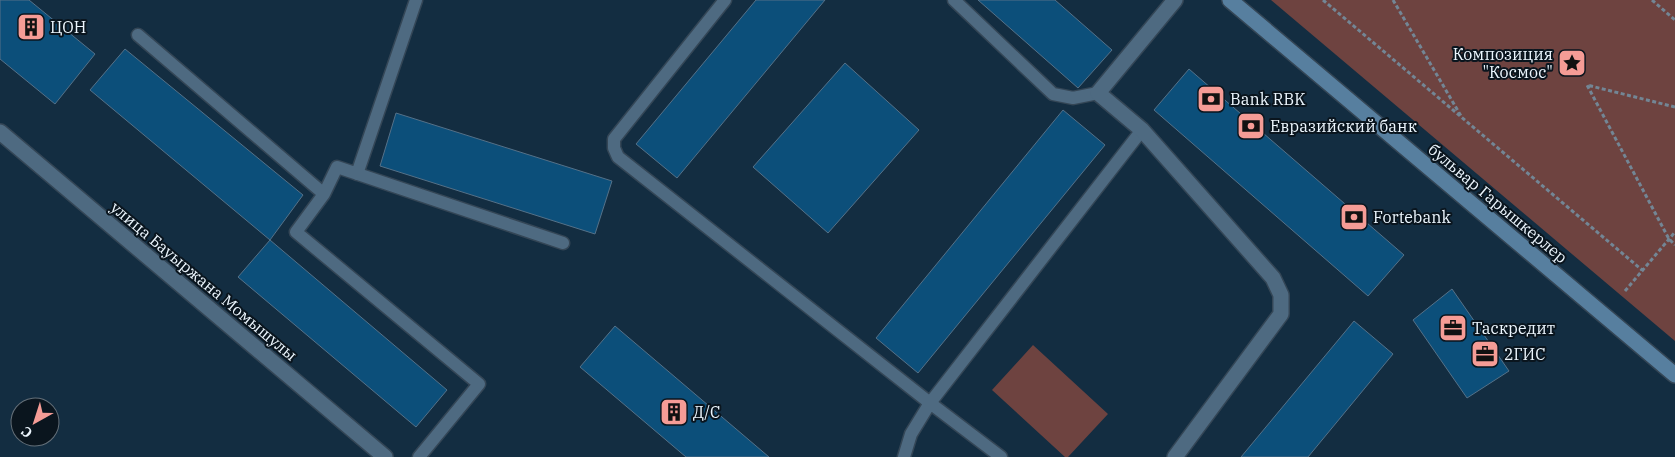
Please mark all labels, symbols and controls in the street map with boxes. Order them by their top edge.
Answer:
building icon: ЦОН [16,12,46,42]
place label: ЦОН [50,17,86,37]
place label: Композиция "Космос" [1453,44,1553,82]
place icon: Композиция "Космос" [1557,48,1587,78]
bank icon: Bank RBK [1196,84,1226,114]
place label: Bank RBK [1230,89,1306,109]
bank icon: Евразийский банк [1236,111,1266,141]
place label: Евразийский банк [1270,116,1418,136]
street label: бульвар Гарышкерлер [1424,139,1572,267]
street label: улица Бауыржана Момышулы [107,197,301,365]
bank icon: Fortebank [1339,202,1369,232]
place label: Fortebank [1373,207,1452,227]
office icon: Таскредит [1438,313,1468,343]
place label: Таскредит [1472,318,1555,338]
office icon: 2ГИС [1470,339,1500,369]
place label: 2ГИС [1504,344,1546,364]
north arrow [10,397,60,447]
building icon: Д/С [659,397,689,427]
place label: Д/С [693,402,720,422]
text: С [18,422,36,442]

